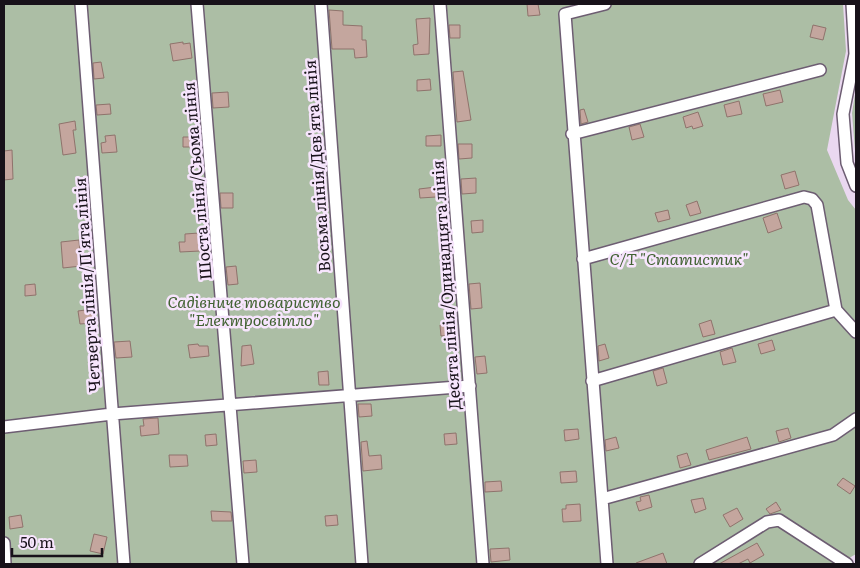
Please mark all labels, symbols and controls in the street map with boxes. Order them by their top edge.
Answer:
street label: Восьма лінія/Дев'ята лінія [297,59,335,273]
street label: Шоста лінія/Сьома лінія [175,81,217,281]
street label: Десята лінія/Одинадцята лінія [424,159,466,411]
street label: Четверта лінія/П'ята лінія [67,177,105,393]
park label: С/Т "Статистик" [609,246,749,270]
park label: Садівниче товариство "Електросвітло" [167,289,341,331]
scale bar [12,526,102,558]
text: 50 m [20,530,54,553]

